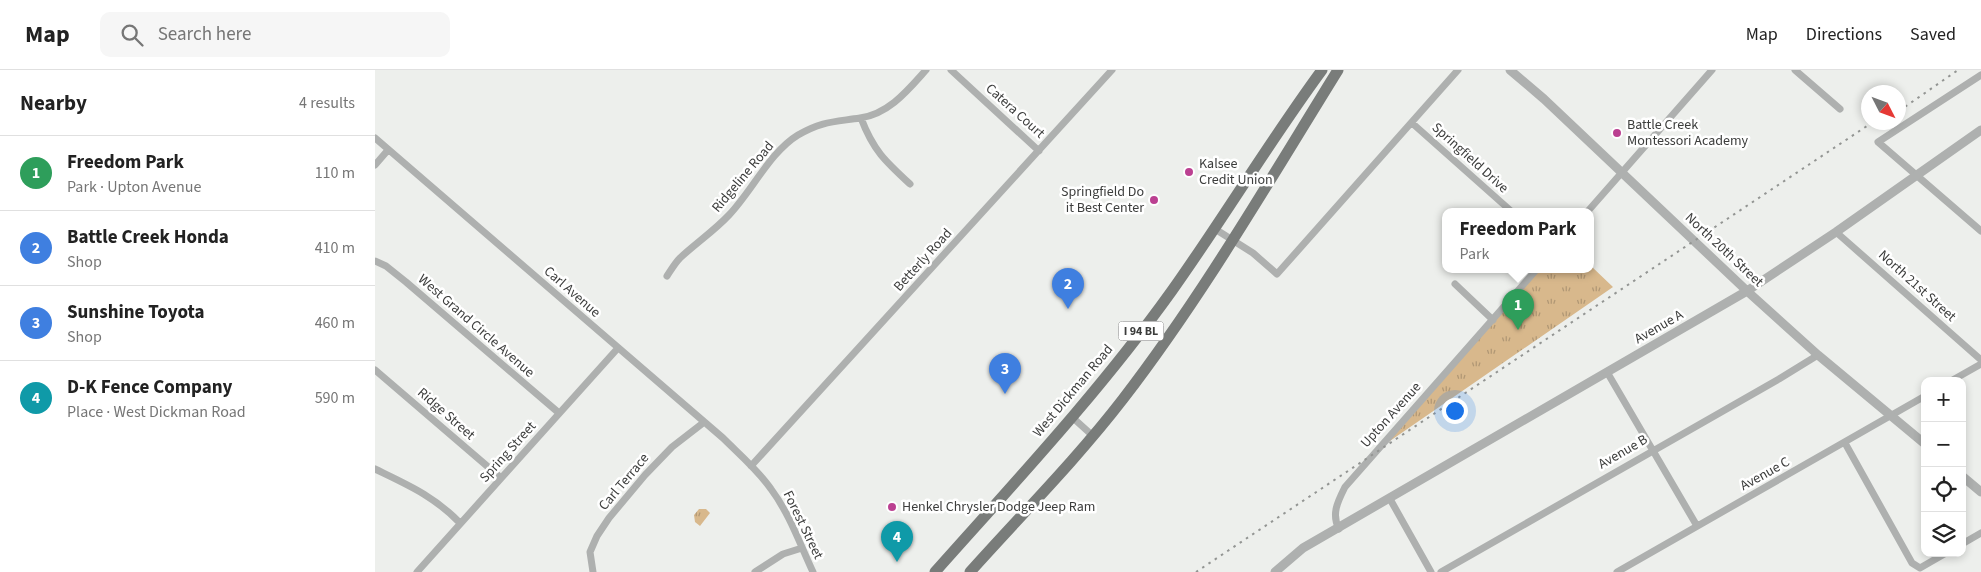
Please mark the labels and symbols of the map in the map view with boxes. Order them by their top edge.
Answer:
street label: Catera Court [981,79,1049,143]
north arrow [1861,85,1906,130]
place label: Battle Creek Montessori Academy [1627,115,1749,151]
street label: Springfield Drive [1427,118,1513,198]
marker: Battle Creek Montessori Academy [1611,127,1623,139]
street label: Ridgeline Road [707,137,779,217]
place label: Kalsee Credit Union [1199,154,1273,190]
marker: Kalsee Credit Union [1183,166,1195,178]
place label: Springfield Do it Best Center [1061,182,1144,218]
marker: Springfield Do it Best Center [1148,194,1160,206]
street label: North 20th Street [1680,208,1768,292]
street label: Betterly Road [889,224,957,296]
street label: North 21st Street [1874,246,1961,327]
street label: Carl Avenue [539,262,605,322]
pin: 2 [1052,268,1084,309]
street label: West Grand Circle Avenue [413,270,539,382]
pin: 1 [1502,289,1534,330]
street label: Avenue A [1631,305,1688,349]
road number: I 94 BL [1119,322,1163,340]
street label: West Dickman Road [1028,340,1118,442]
pin: 3 [989,353,1021,394]
street label: Upton Avenue [1356,378,1426,452]
street label: Ridge Street [413,383,479,445]
your location [1442,398,1468,424]
street label: Spring Street [475,417,541,487]
street label: Avenue B [1595,430,1651,474]
street label: Carl Terrace [594,449,654,515]
street label: Avenue C [1737,452,1793,496]
street label: Forest Street [778,487,828,563]
place label: Henkel Chrysler Dodge Jeep Ram [902,497,1095,517]
marker: Henkel Chrysler Dodge Jeep Ram [886,501,898,513]
pin: 4 [881,521,913,562]

